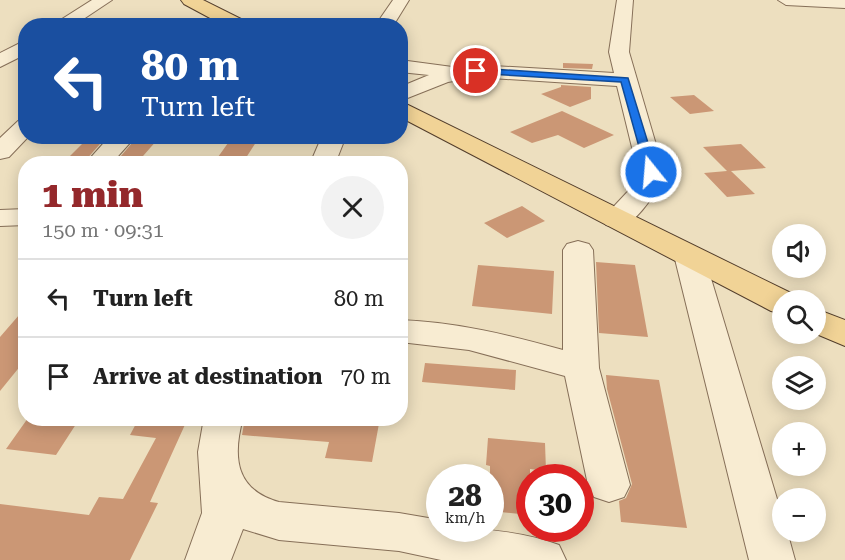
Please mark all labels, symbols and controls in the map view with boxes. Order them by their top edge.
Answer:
text: 80 m [141,41,239,90]
icon: left [42,42,120,120]
pin [450,45,501,96]
icon: arrive [459,54,492,87]
text: Turn left [141,91,255,123]
position arrow [619,140,683,204]
text: 1 min [42,174,143,216]
button: close [321,176,384,239]
text: 150 m · 09:31 [42,218,164,242]
map controls [772,224,826,542]
button: sound [772,224,826,278]
icon: left [42,282,75,315]
text: Turn left [93,286,193,311]
text: 80 m [334,286,384,311]
button: search [772,290,826,344]
button: layers [772,356,826,410]
icon: arrive [42,360,75,393]
text: Arrive at destination [93,364,322,389]
text: 70 m [340,364,391,389]
button: + [772,422,826,476]
speed limit sign: 30 [516,464,594,542]
text: 28 [448,478,482,513]
button: − [772,488,826,542]
text: km/h [445,509,485,527]

